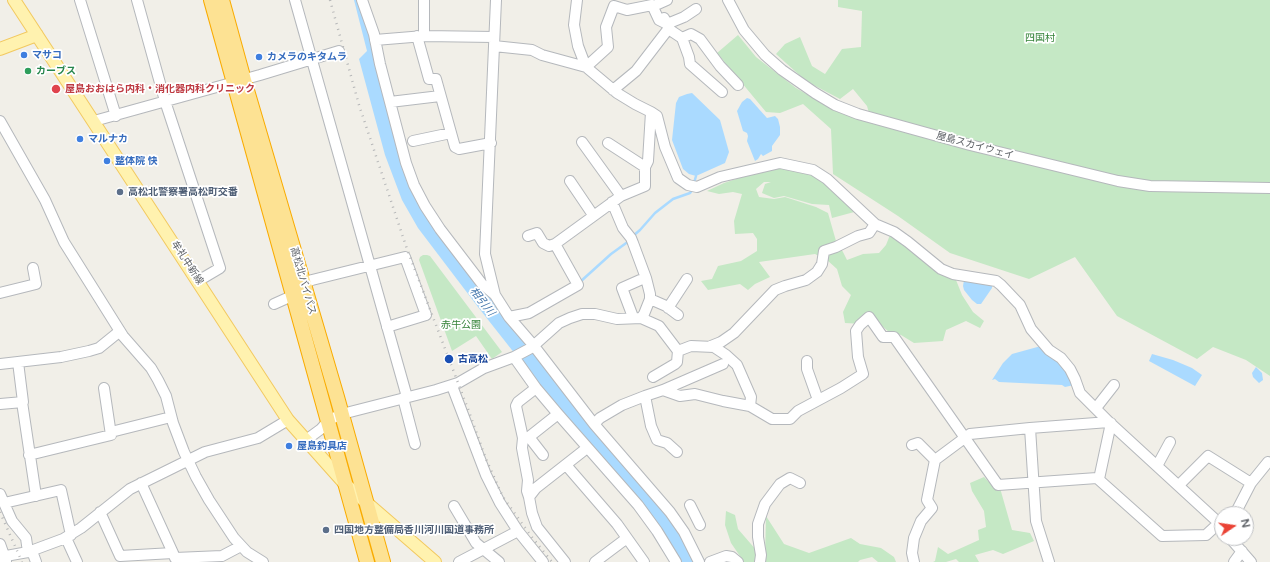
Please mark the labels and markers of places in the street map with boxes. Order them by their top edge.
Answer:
place label: マサコ [32,49,62,61]
marker: マサコ [19,50,29,60]
place label: カメラのキタムラ [267,51,347,63]
marker: カメラのキタムラ [254,52,264,62]
place label: カーブス [36,65,76,77]
marker: カーブス [23,66,33,76]
marker: 屋島おおはら内科・消化器内科クリニック [50,83,62,95]
place label: 屋島おおはら内科・消化器内科クリニック [65,83,255,95]
place label: マルナカ [88,133,128,145]
marker: マルナカ [75,134,85,144]
place label: 整体院 快 [115,155,158,167]
marker: 整体院 快 [102,156,112,166]
place label: 高松北警察署高松町交番 [128,186,238,198]
marker: 高松北警察署高松町交番 [115,187,125,197]
marker: 古高松 [443,353,455,365]
place label: 古高松 [458,353,488,365]
place label: 屋島釣具店 [297,440,347,452]
marker: 屋島釣具店 [284,441,294,451]
place label: 四国地方整備局香川河川国道事務所 [334,524,494,536]
marker: 四国地方整備局香川河川国道事務所 [321,525,331,535]

